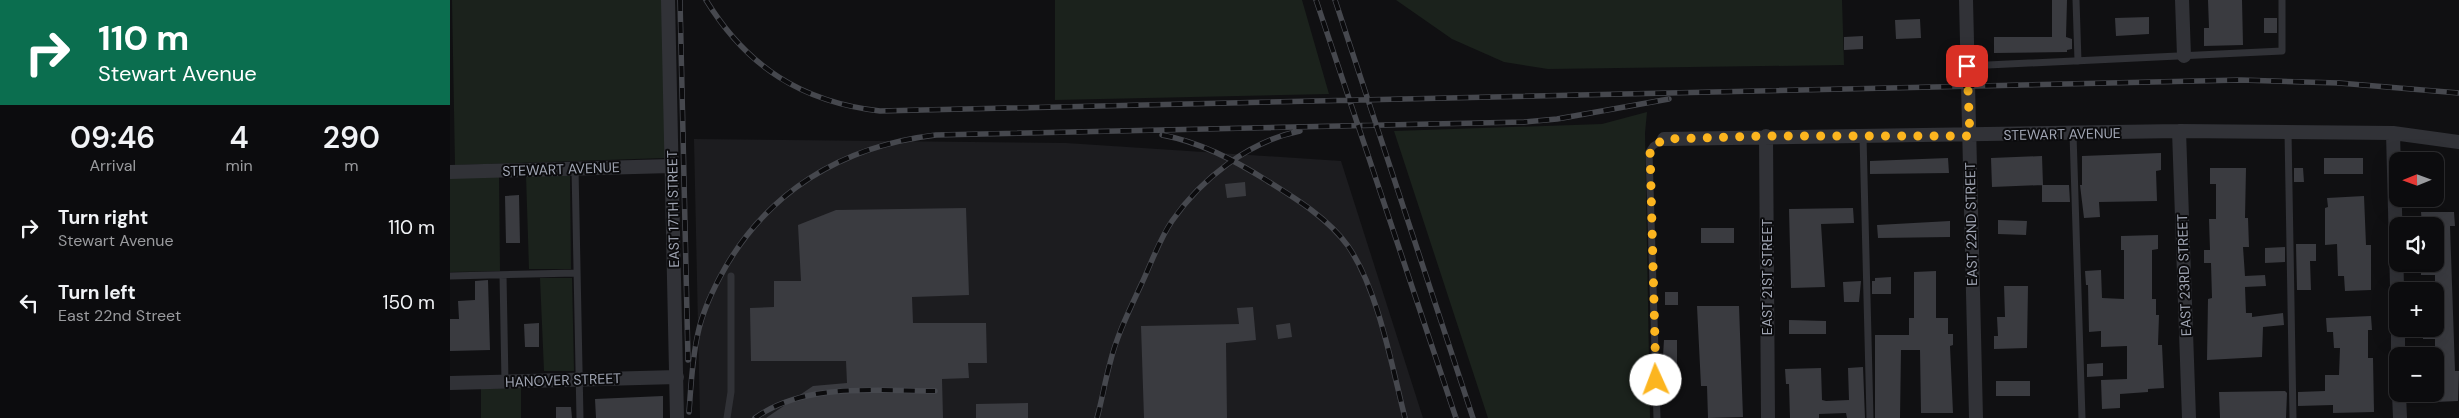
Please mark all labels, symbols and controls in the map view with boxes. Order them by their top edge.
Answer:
text: 110 m [98,15,189,61]
icon: right [15,20,80,85]
pin [1946,45,1988,87]
icon: arrive [1953,52,1981,80]
text: Stewart Avenue [98,59,257,88]
text: 09:46 [70,118,155,157]
text: 4 [229,118,249,157]
text: 290 [323,118,380,157]
street label: STEWART AVENUE [2003,124,2121,144]
street label: EAST 17TH STREET [663,150,683,268]
north arrow [2389,152,2444,208]
map controls [2389,152,2444,402]
text: Arrival [89,155,136,176]
text: min [225,155,253,176]
text: m [344,155,358,176]
street label: STEWART AVENUE [502,158,620,180]
street label: EAST 22ND STREET [1961,162,1981,286]
text: Turn right [58,205,148,230]
street label: EAST 23RD STREET [2173,213,2195,336]
icon: right [15,214,43,242]
text: 110 m [388,215,435,240]
button: sound [2389,217,2444,272]
street label: EAST 21ST STREET [1758,219,1776,335]
text: Stewart Avenue [58,230,174,251]
text: Turn left [58,280,136,305]
button: + [2389,282,2444,337]
icon: left [15,289,43,317]
text: 150 m [383,290,435,315]
text: East 22nd Street [58,305,181,326]
button: − [2389,347,2444,402]
position arrow [1629,353,1681,405]
street label: HANOVER STREET [505,369,621,391]

